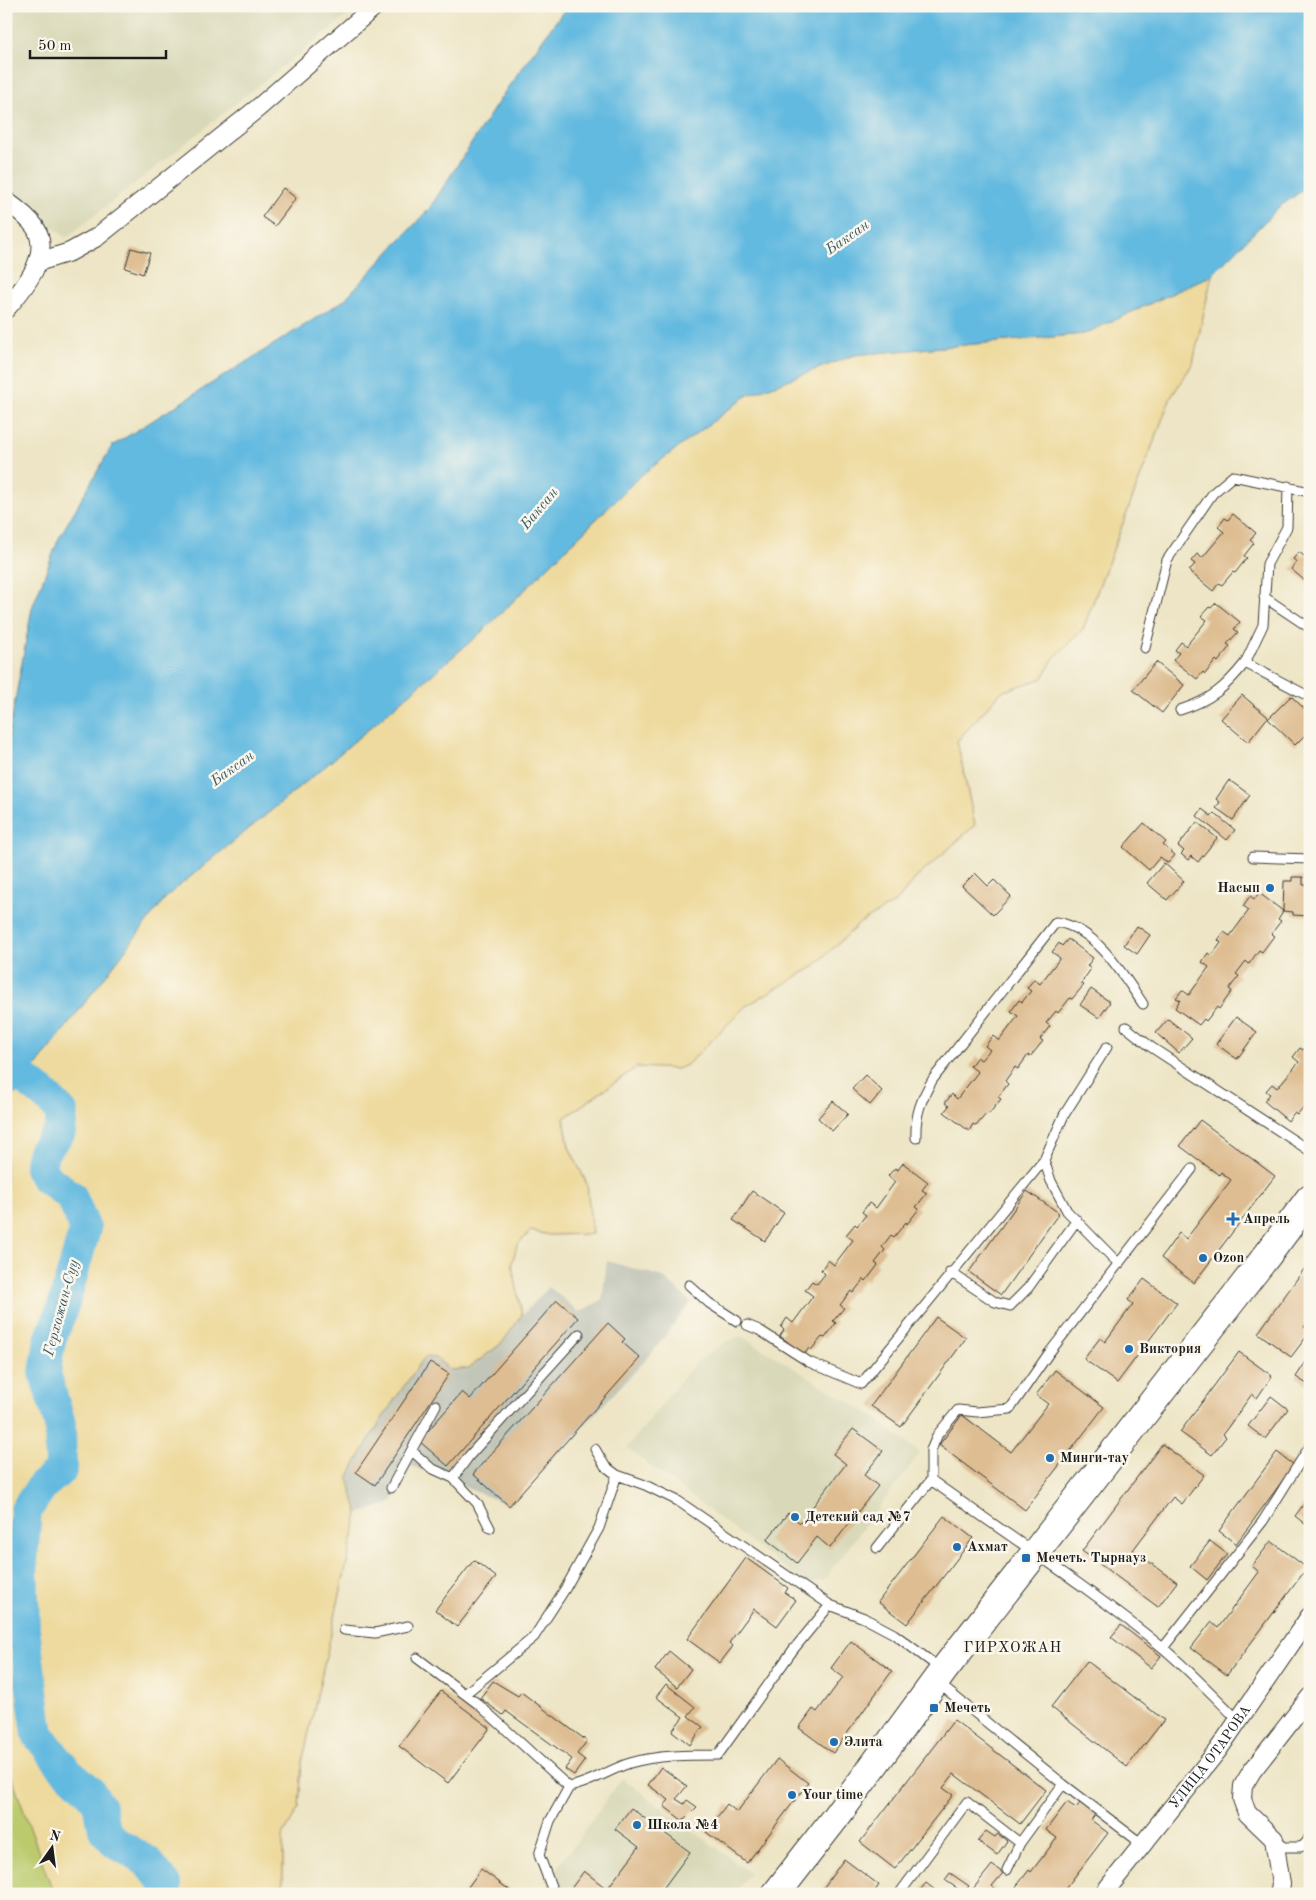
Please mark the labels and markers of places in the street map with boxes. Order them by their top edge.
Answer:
place label: Насып [1217,881,1260,895]
marker: Насып [1264,882,1276,894]
place label: Апрель [1243,1212,1290,1226]
marker: Апрель [1227,1213,1239,1225]
place label: Ozon [1213,1251,1244,1265]
marker: Ozon [1197,1252,1209,1264]
place label: Виктория [1139,1342,1201,1356]
marker: Виктория [1123,1343,1135,1355]
place label: Минги-тау [1060,1451,1129,1465]
marker: Минги-тау [1044,1452,1056,1464]
place label: Детский сад №7 [805,1510,911,1524]
marker: Детский сад №7 [789,1511,801,1523]
place label: Ахмат [967,1540,1008,1554]
marker: Ахмат [951,1541,963,1553]
place label: Мечеть. Тырнауз [1036,1551,1146,1565]
marker: Мечеть. Тырнауз [1020,1552,1032,1564]
place label: Мечеть [944,1701,991,1715]
marker: Мечеть [928,1702,940,1714]
place label: Элита [844,1735,883,1749]
marker: Элита [828,1736,840,1748]
place label: Your time [802,1788,863,1802]
marker: Your time [786,1789,798,1801]
place label: Школа №4 [647,1818,718,1832]
marker: Школа №4 [631,1819,643,1831]

